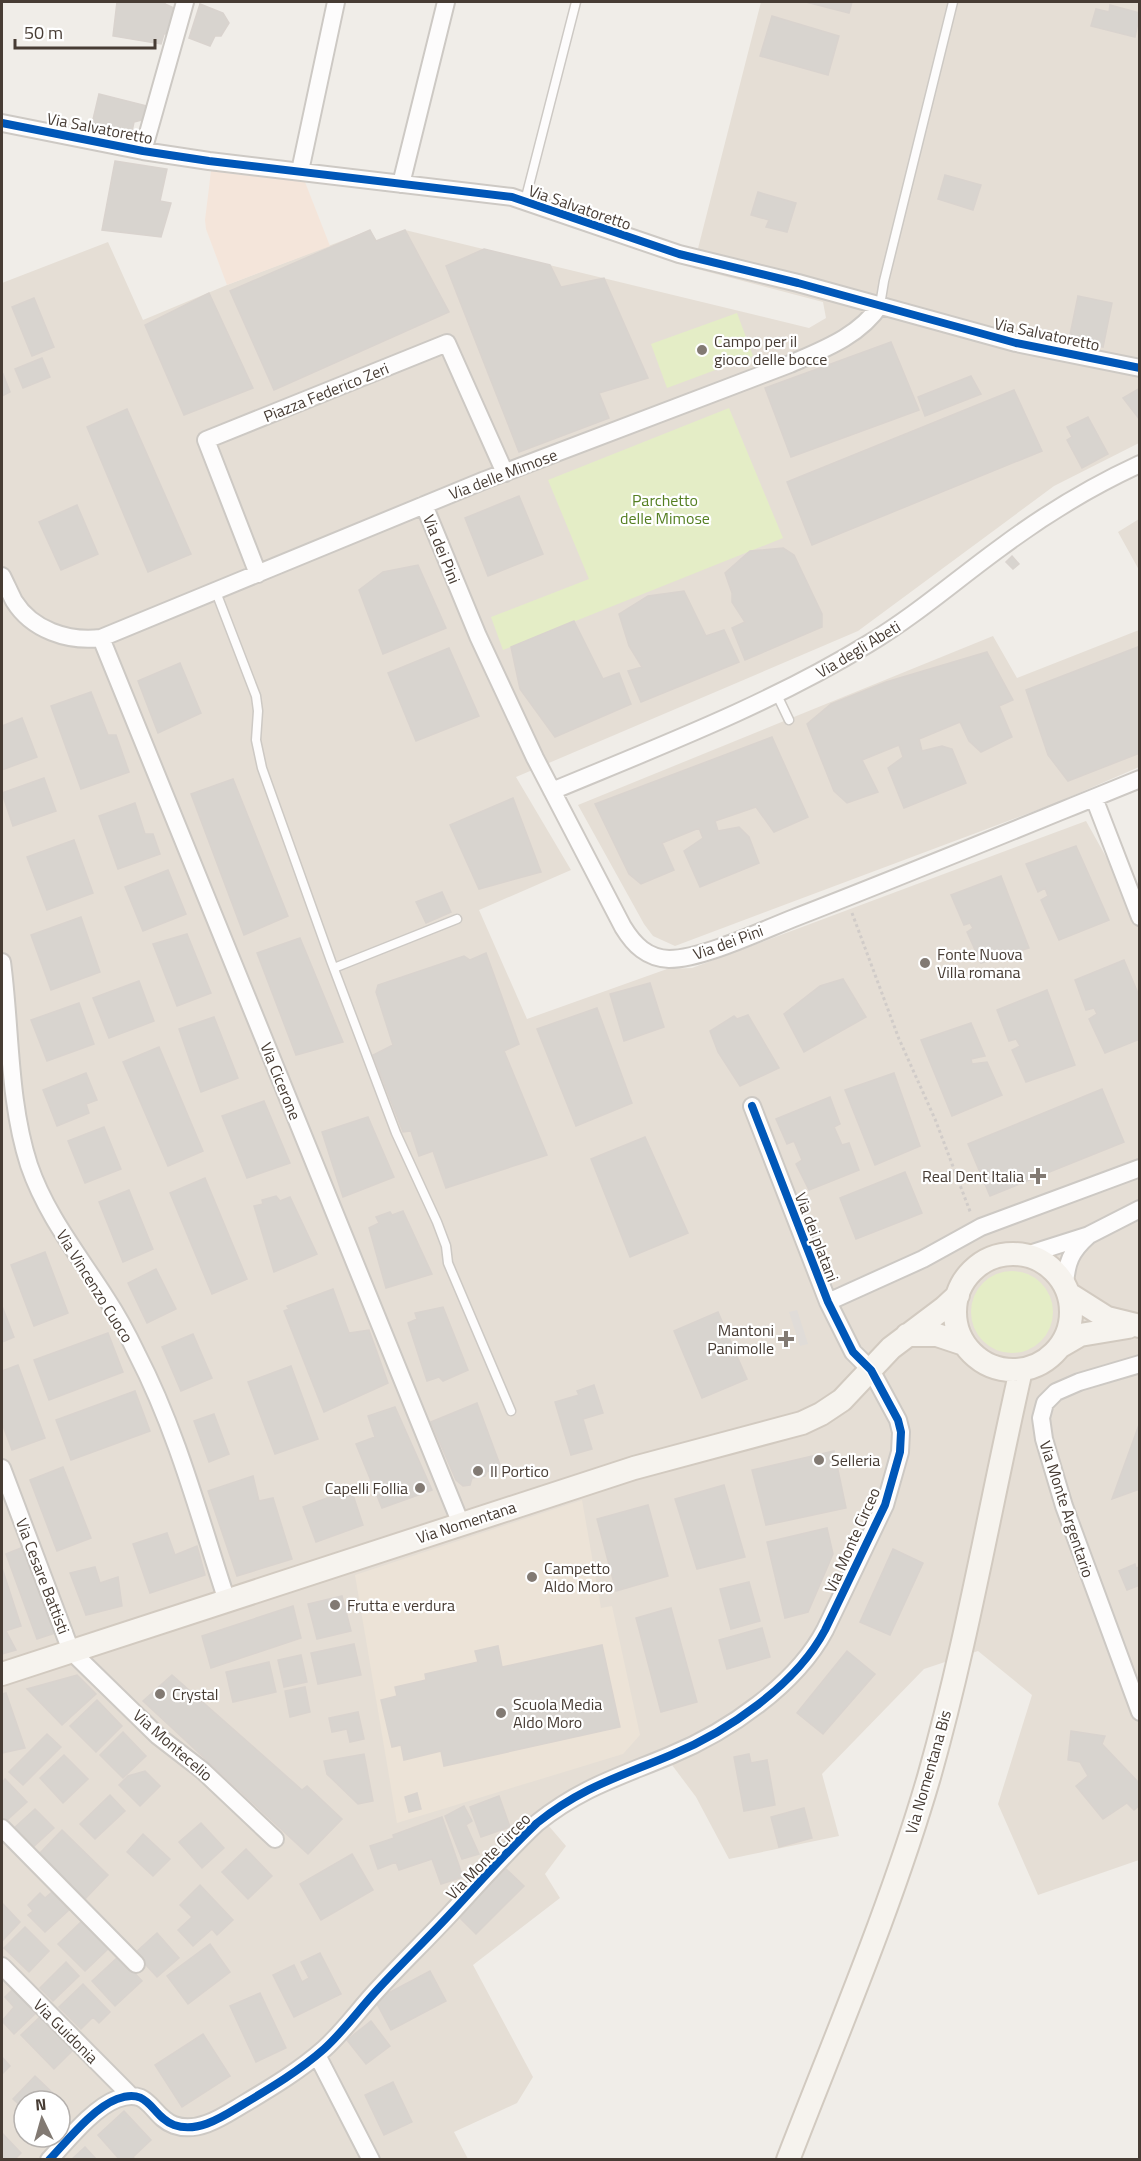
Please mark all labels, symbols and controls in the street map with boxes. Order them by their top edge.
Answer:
scale bar [15,12,154,50]
text: 50 m [24,19,63,46]
street label: Via Salvatoretto [45,106,155,150]
street label: Via Salvatoretto [525,178,635,236]
street label: Via Salvatoretto [992,311,1102,357]
place label: Campo per il gioco delle bocce [714,329,827,371]
marker: Campo per il gioco delle bocce [695,343,709,357]
street label: Piazza Federico Zeri [260,356,392,428]
street label: Via delle Mimose [445,442,561,506]
park label: Parchetto delle Mimose [620,488,710,530]
street label: Via dei Pini [417,511,467,587]
street label: Via degli Abeti [811,614,905,684]
street label: Via dei Pini [690,918,766,966]
place label: Fonte Nuova Villa romana [937,942,1023,984]
marker: Fonte Nuova Villa romana [918,956,932,970]
street label: Via Cicerone [255,1038,307,1124]
place label: Real Dent Italia [922,1164,1024,1188]
marker: Real Dent Italia [1029,1167,1047,1185]
street label: Via dei platani [789,1189,845,1285]
street label: Via Vincenzo Cuoco [51,1225,139,1347]
place label: Mantoni Panimolle [707,1318,774,1360]
marker: Mantoni Panimolle [779,1332,793,1346]
street label: Via Monte Argentario [1034,1437,1100,1581]
place label: Selleria [831,1448,880,1472]
marker: Selleria [812,1453,826,1467]
place label: Il Portico [490,1459,549,1483]
marker: Il Portico [471,1464,485,1478]
place label: Capelli Follia [325,1476,408,1500]
marker: Capelli Follia [413,1481,427,1495]
street label: Via Monte Circeo [818,1484,886,1596]
street label: Via Nomentana [413,1495,519,1549]
street label: Via Cesare Battisti [10,1514,76,1638]
place label: Campetto Aldo Moro [544,1556,613,1598]
marker: Campetto Aldo Moro [525,1570,539,1584]
place label: Frutta e verdura [347,1593,455,1617]
marker: Frutta e verdura [328,1598,342,1612]
place label: Crystal [172,1682,219,1706]
marker: Crystal [153,1687,167,1701]
place label: Scuola Media Aldo Moro [513,1692,602,1734]
street label: Via Montecelio [128,1703,218,1787]
marker: Scuola Media Aldo Moro [494,1706,508,1720]
street label: Via Nomentana Bis [899,1707,957,1837]
street label: Via Monte Circeo [440,1807,536,1905]
street label: Via Guidonia [28,1993,104,2069]
north arrow [12,2089,72,2149]
text: N [34,2092,47,2116]

